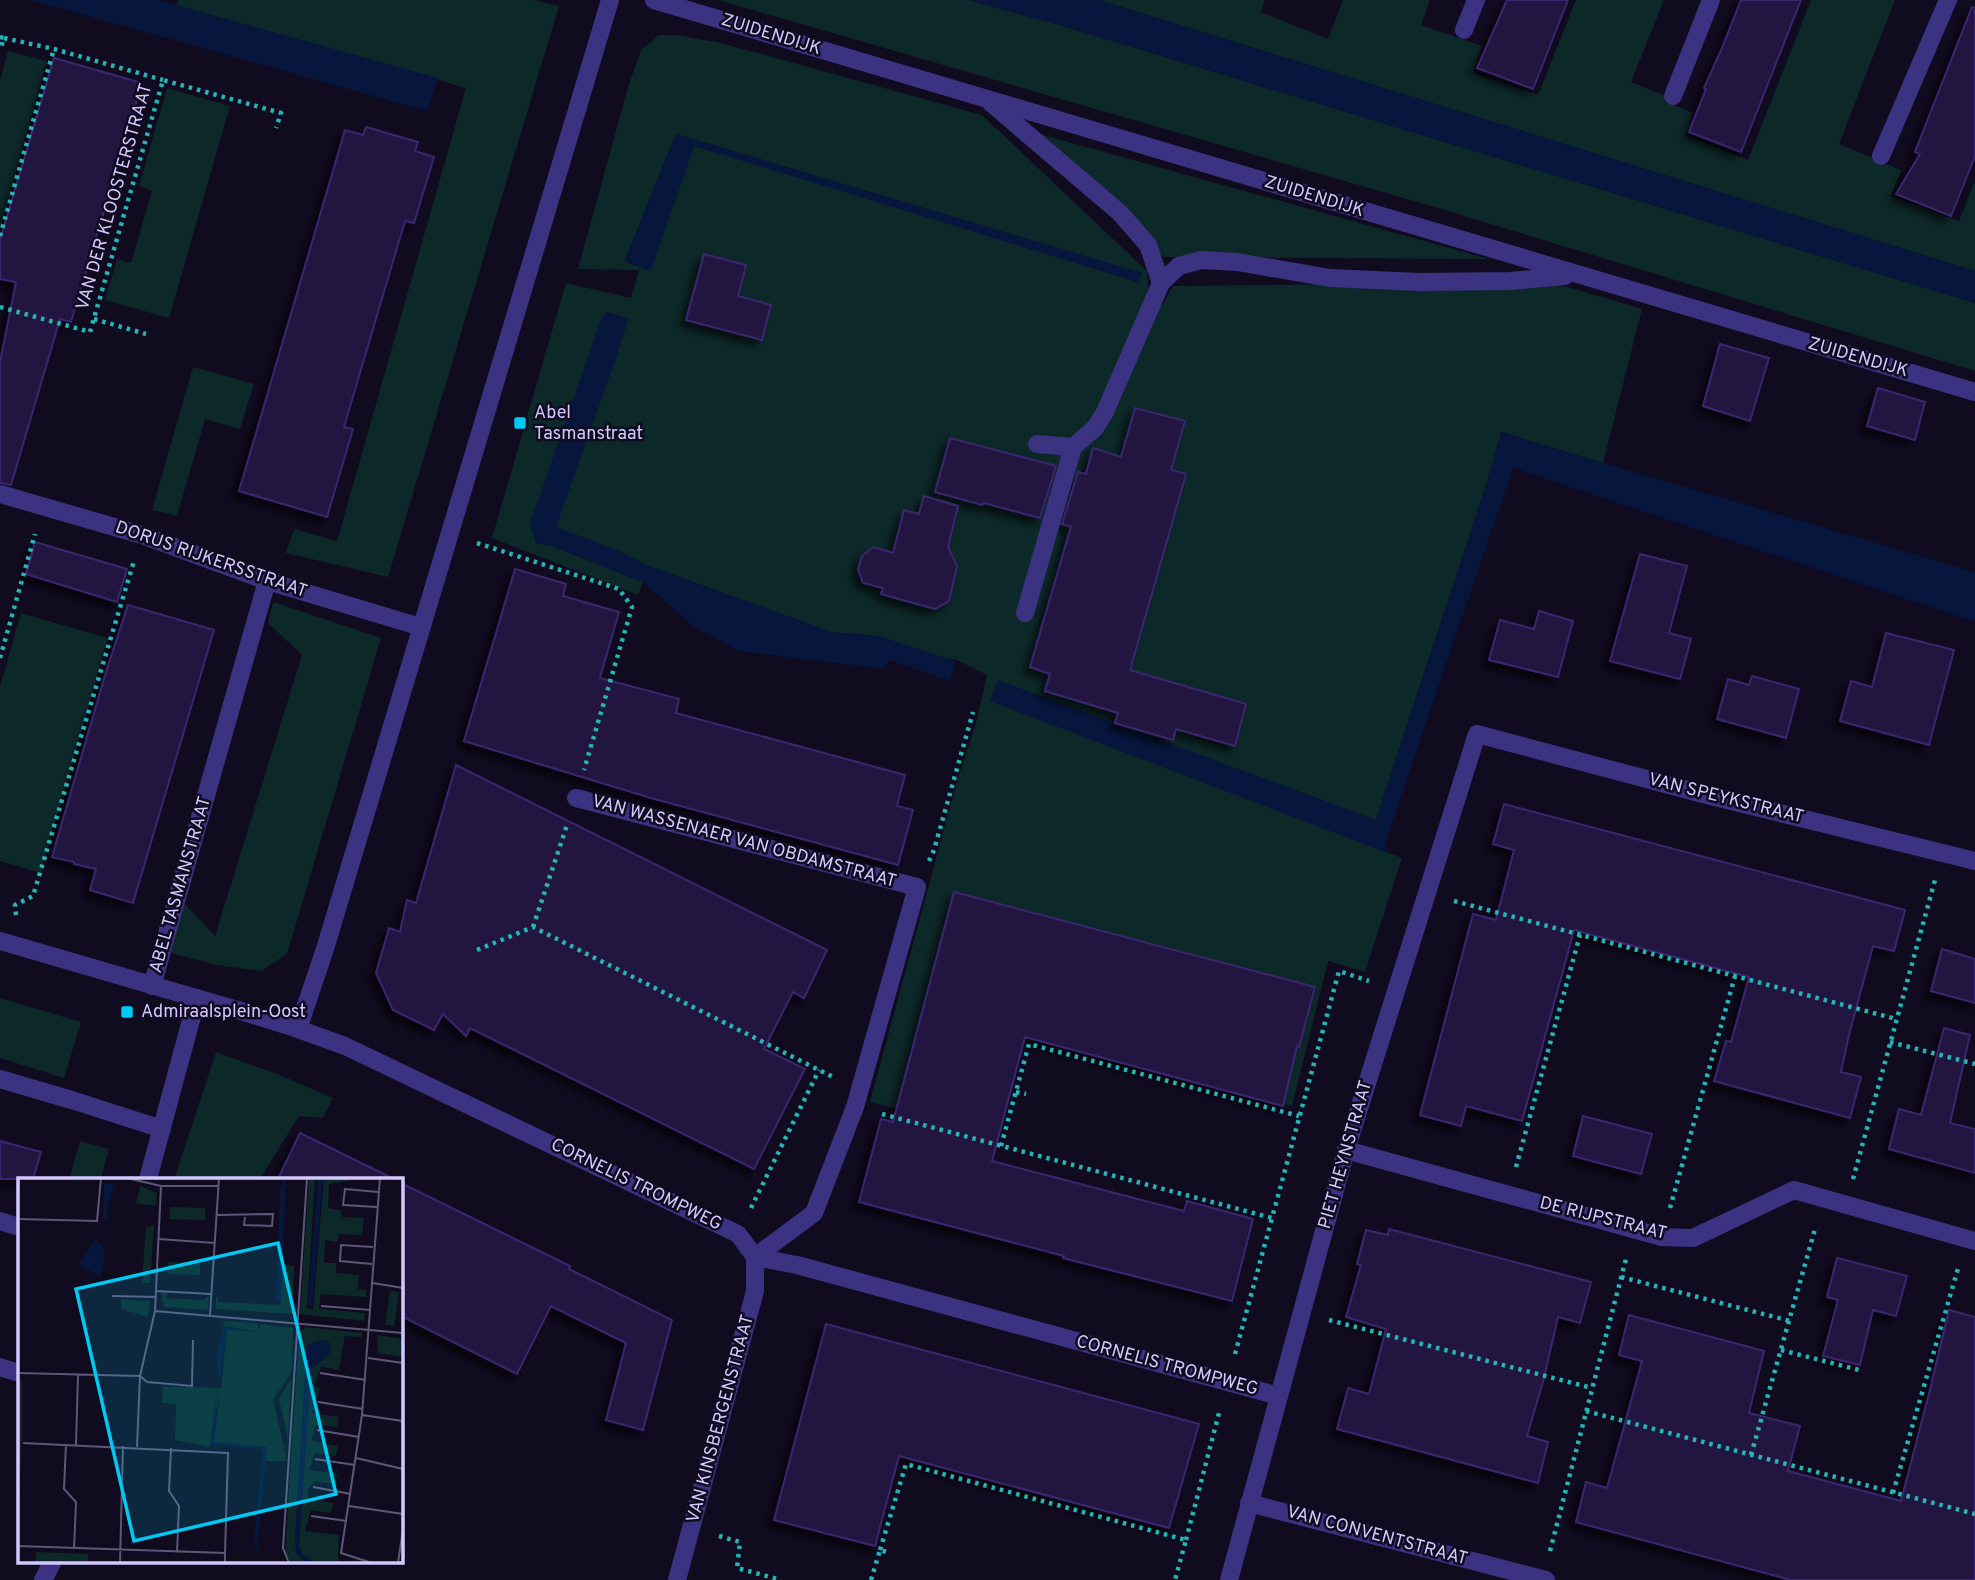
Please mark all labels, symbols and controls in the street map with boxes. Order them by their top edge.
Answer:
street label: ZUIDENDIJK [718,9,824,61]
street label: VAN DER KLOOSTERSTRAAT [72,81,158,313]
street label: ZUIDENDIJK [1261,171,1367,223]
street label: ZUIDENDIJK [1805,333,1911,383]
place label: Abel Tasmanstraat [534,402,643,446]
marker: Abel Tasmanstraat [512,415,528,431]
street label: DORUS RIJKERSSTRAAT [112,516,310,604]
street label: VAN SPEYKSTRAAT [1646,769,1806,829]
street label: VAN WASSENAER VAN OBDAMSTRAAT [589,790,899,894]
street label: ABEL TASMANSTRAAT [145,794,217,976]
place label: Admiraalsplein-Oost [141,1001,306,1024]
marker: Admiraalsplein-Oost [119,1004,135,1020]
street label: PIET HEYNSTRAAT [1314,1078,1378,1232]
street label: CORNELIS TROMPWEG [547,1134,725,1236]
inset map [18,1178,402,1562]
street label: DE RIJPSTRAAT [1537,1192,1669,1246]
street label: VAN KINSBERGENSTRAAT [682,1312,760,1526]
street label: CORNELIS TROMPWEG [1073,1331,1261,1401]
street label: VAN CONVENTSTRAAT [1284,1501,1470,1571]

